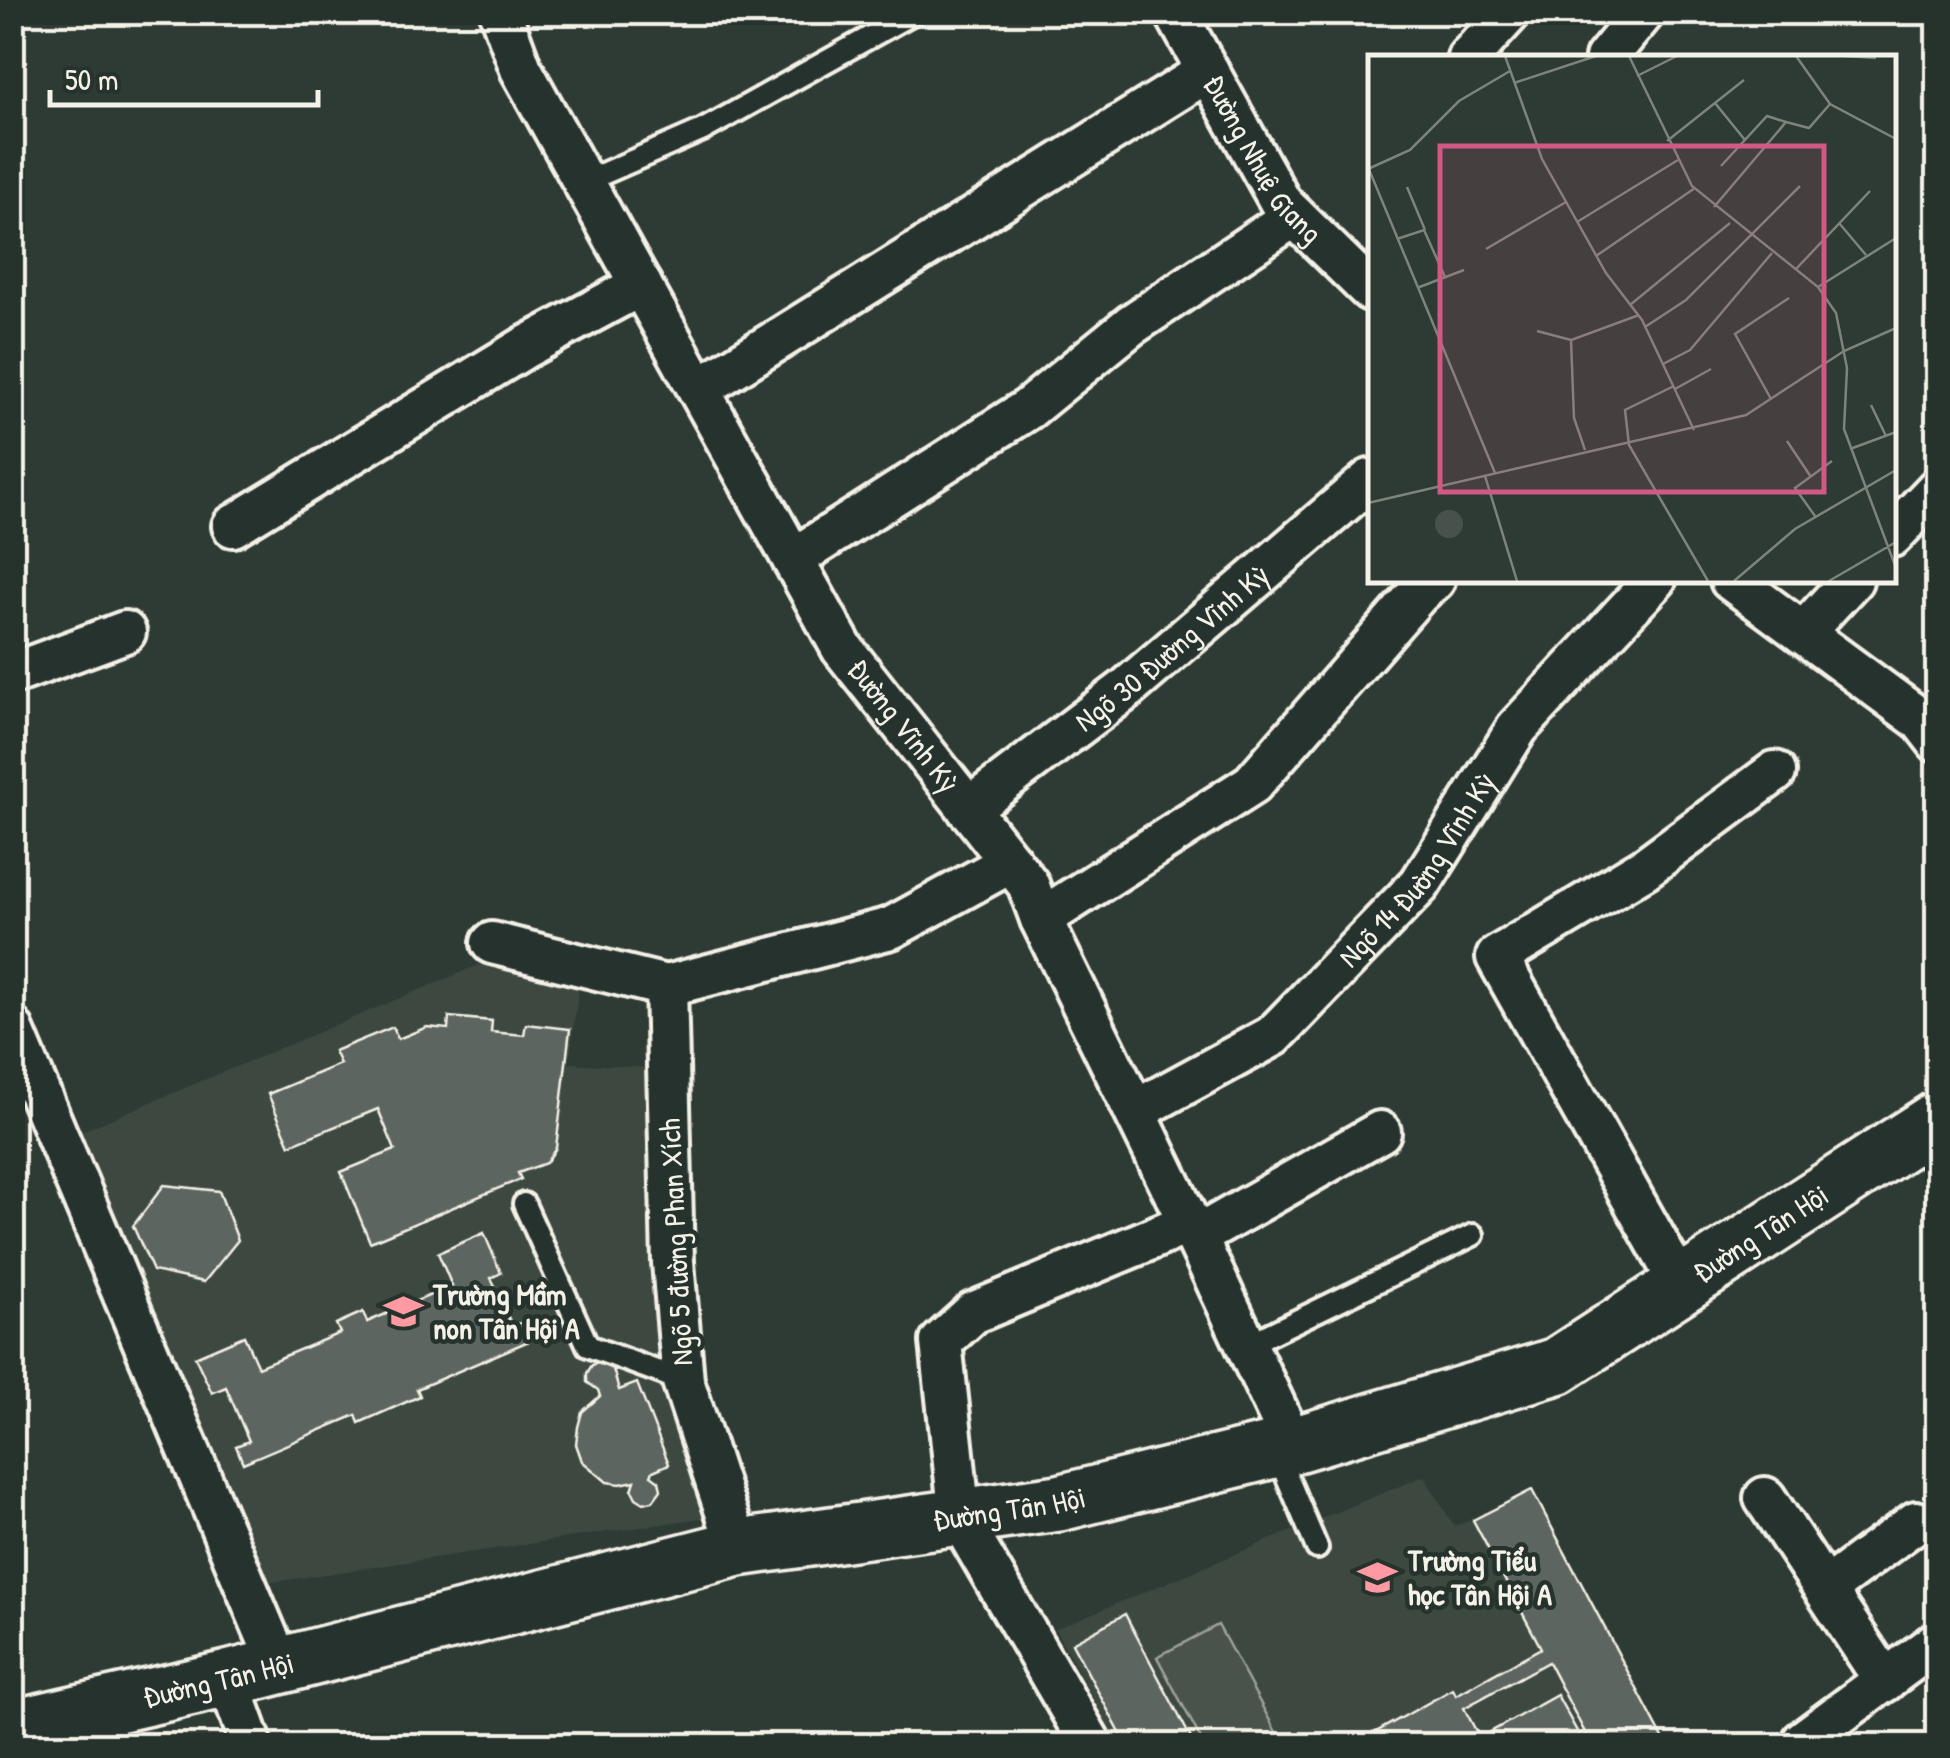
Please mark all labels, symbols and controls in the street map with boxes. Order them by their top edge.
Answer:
scale bar [50,45,318,107]
inset map [1368,55,1895,582]
text: 50 m [65,59,118,99]
street label: Đường Nhuệ Giang [1195,68,1332,252]
street label: Ngõ 30 Đường Vĩnh Kỳ [1066,554,1277,740]
street label: Đường Vĩnh Kỳ [839,650,969,800]
street label: Ngõ 14 Đường Vĩnh Kỳ [1329,764,1504,976]
street label: Ngõ 5 đường Phan Xích [649,1117,701,1367]
street label: Đường Tân Hội [1685,1174,1836,1291]
place label: Trường Mầm non Tân Hội A [432,1274,580,1348]
school or university icon: Trường Mầm non Tân Hội A [382,1291,424,1333]
street label: Đường Tân Hội [930,1476,1089,1539]
place label: Trường Tiểu học Tân Hội A [1407,1540,1552,1614]
school or university icon: Trường Tiểu học Tân Hội A [1357,1557,1399,1599]
street label: Đường Tân Hội [139,1642,298,1717]

